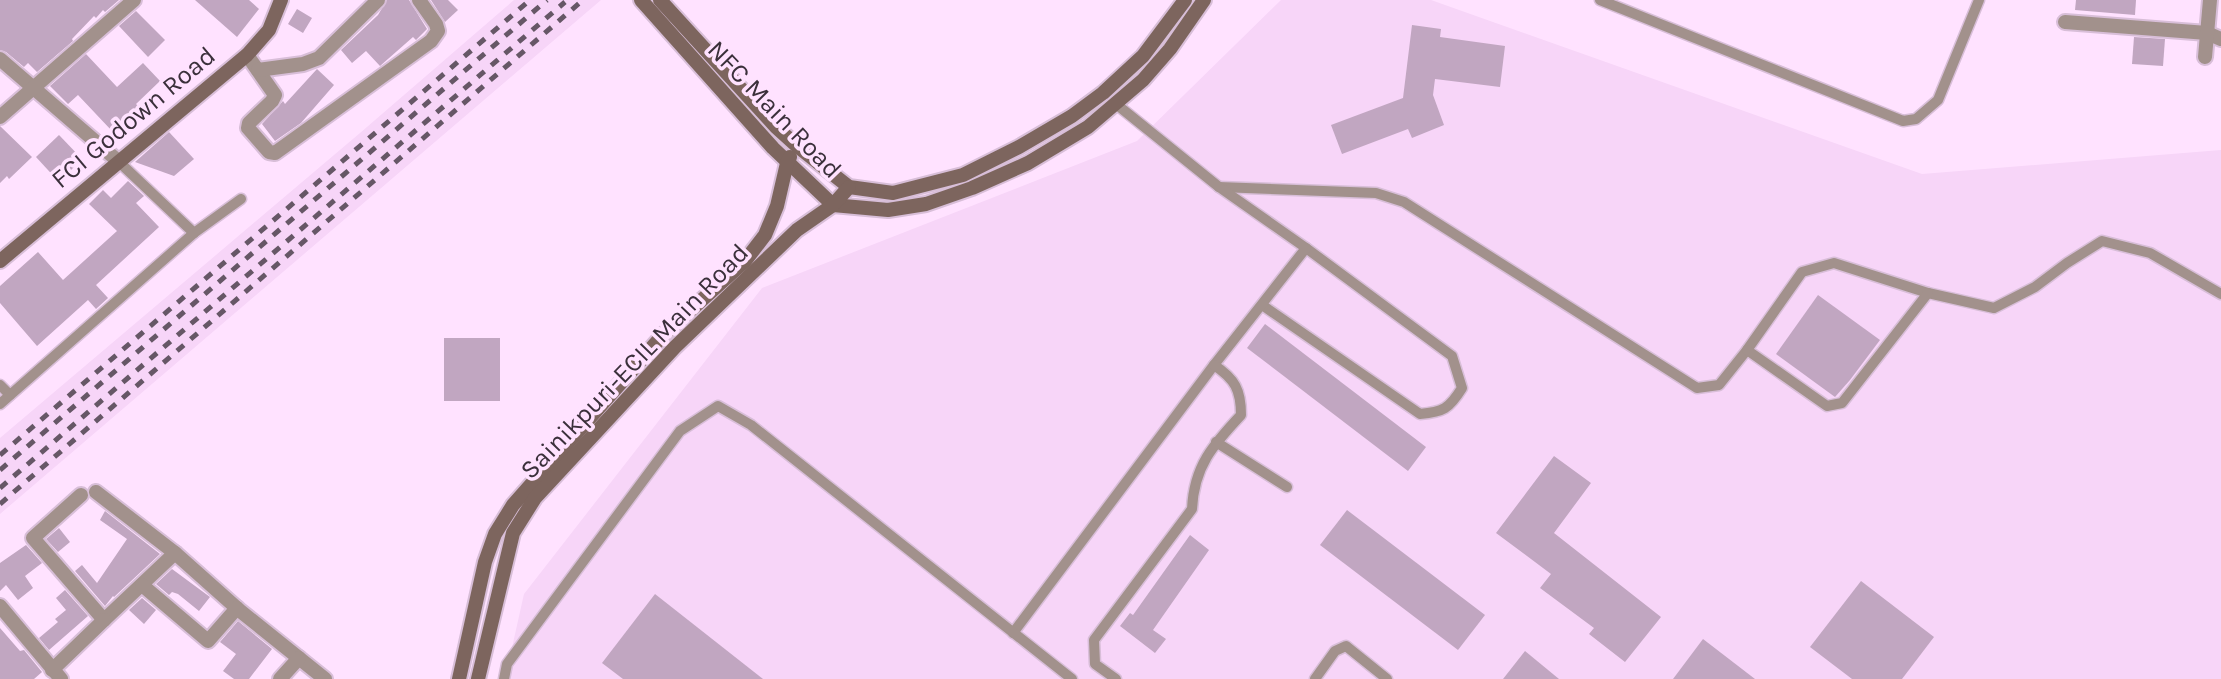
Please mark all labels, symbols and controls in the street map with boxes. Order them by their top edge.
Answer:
street label: NFC Main Road [701,34,848,185]
street label: FCI Godown Road [45,40,221,195]
street label: Sainikpuri-ECIL Main Road [514,237,755,485]

